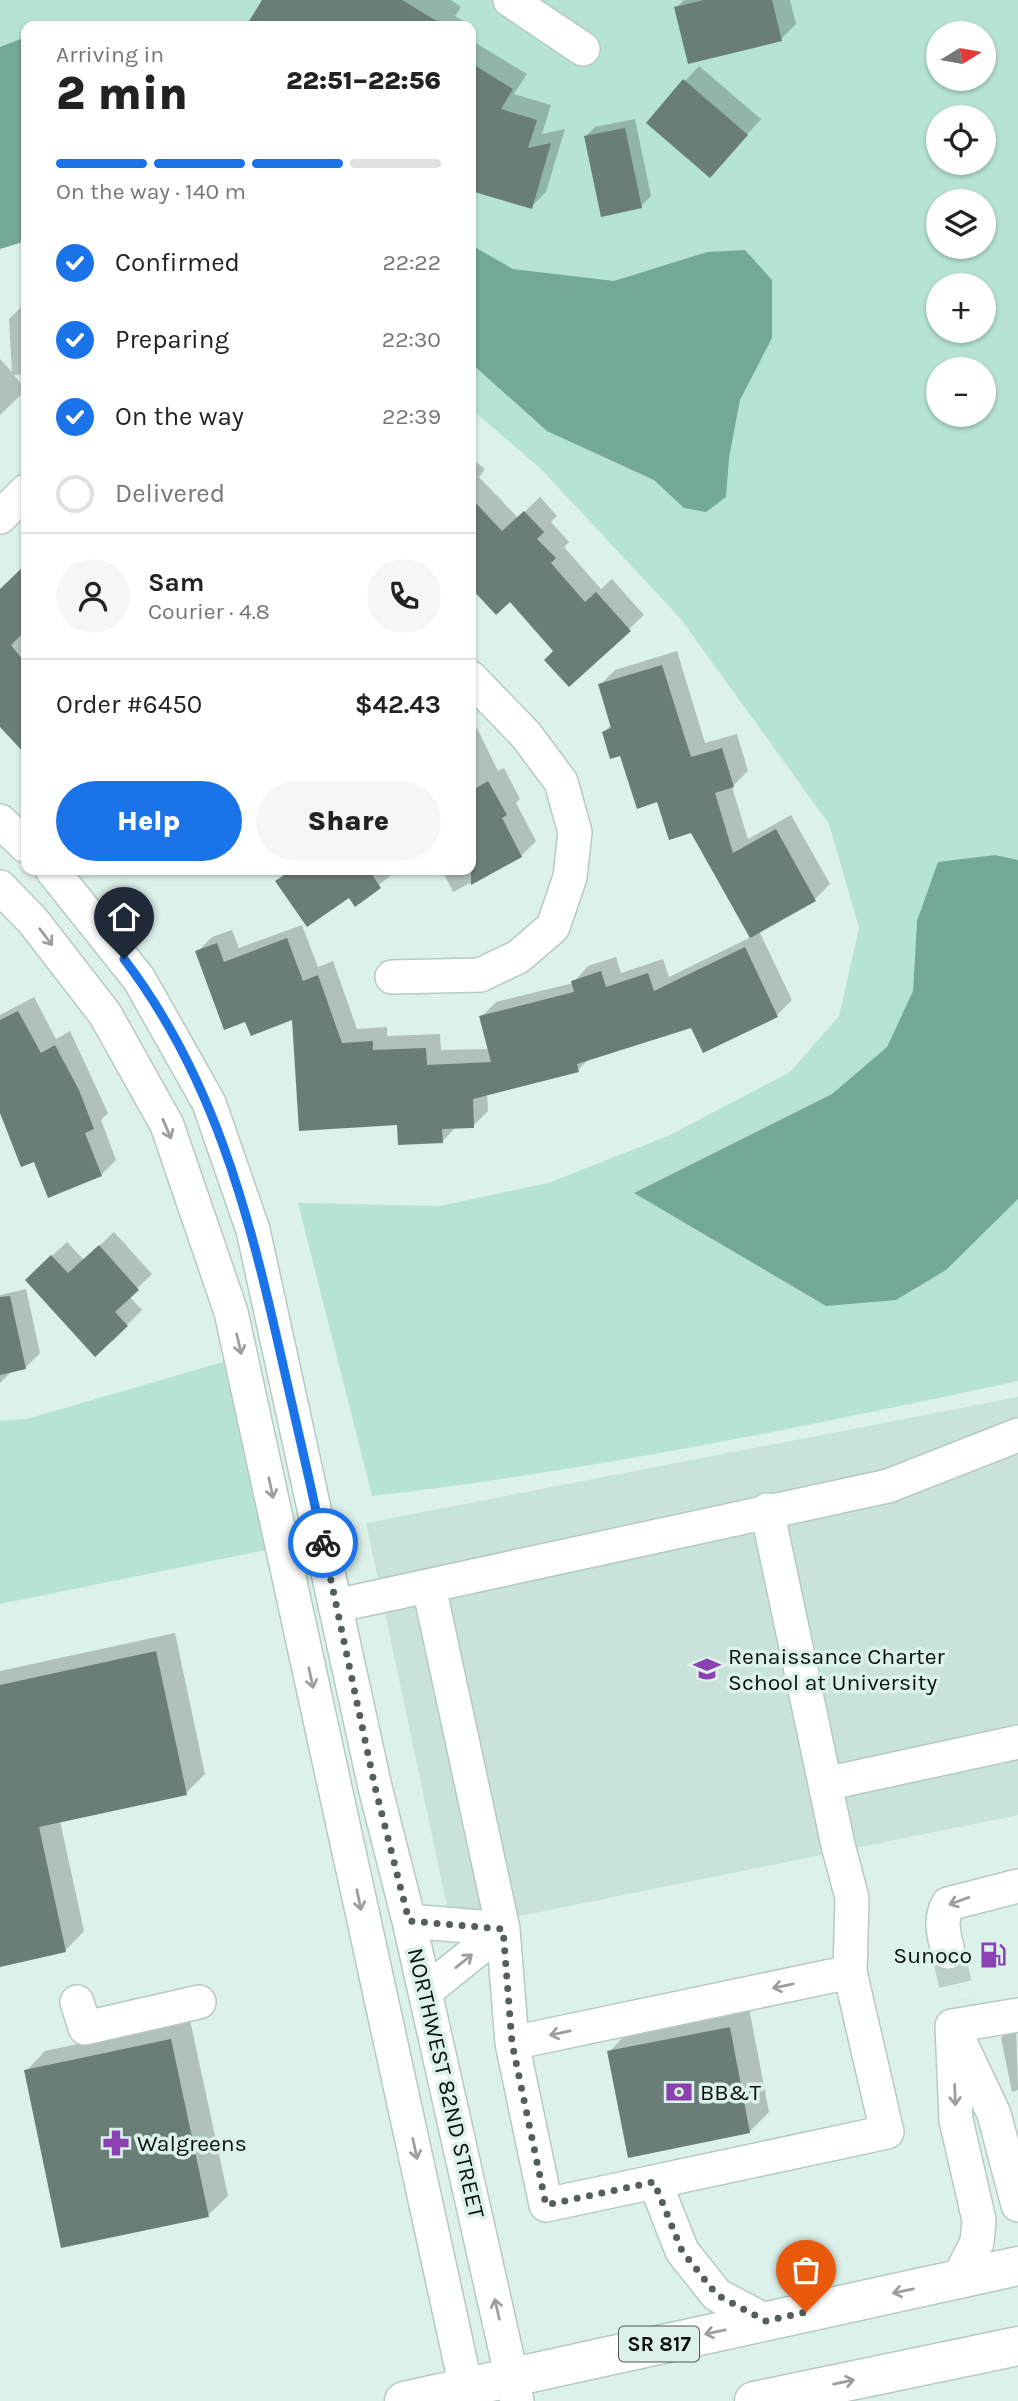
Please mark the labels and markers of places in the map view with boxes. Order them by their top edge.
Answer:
pin [94,887,154,959]
place label: Renaissance Charter School at University [728,1643,946,1696]
school or university icon: Renaissance Charter School at University [692,1654,722,1684]
fuel station icon: Sunoco [978,1940,1008,1970]
place label: Sunoco [893,1942,972,1969]
bank icon: BB&T [664,2077,694,2107]
place label: BB&T [700,2079,762,2106]
pharmacy icon: Walgreens [101,2128,131,2158]
place label: Walgreens [137,2130,247,2157]
pin [776,2240,836,2312]

